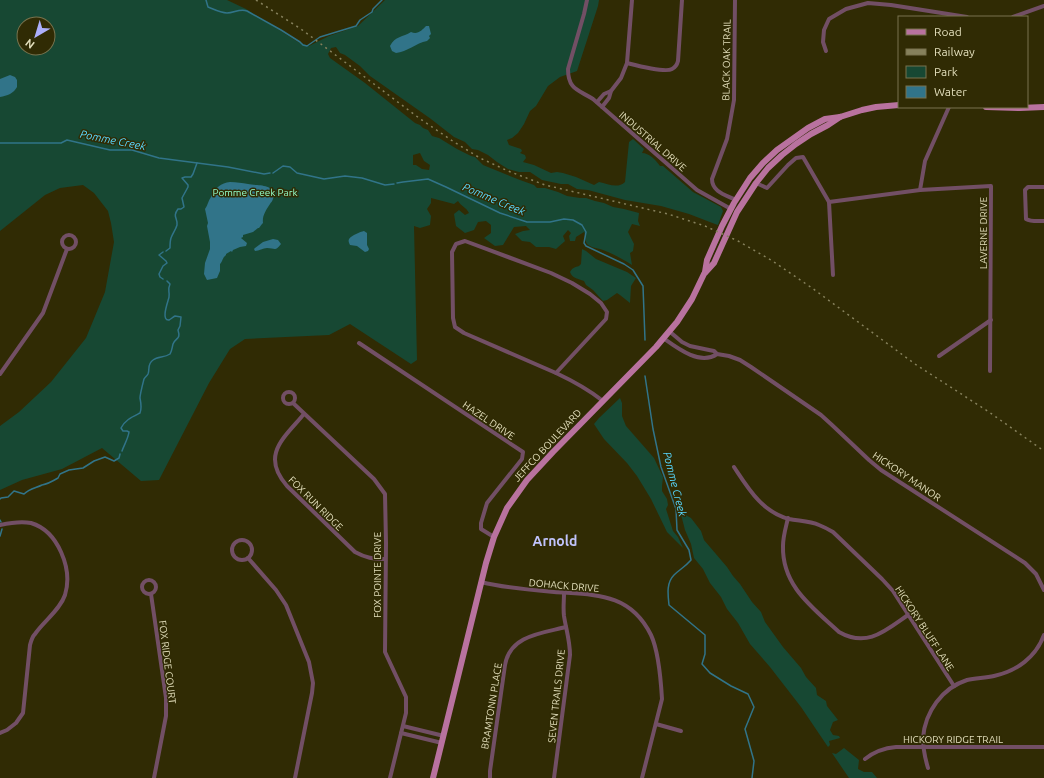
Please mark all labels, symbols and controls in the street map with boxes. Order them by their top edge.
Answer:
north arrow [16,16,56,56]
legend [898,16,1028,108]
street label: BLACK OAK TRAIL [720,19,733,101]
text: Road [934,25,962,38]
text: N [23,37,37,51]
text: Railway [934,45,975,58]
text: Park [934,65,958,78]
text: Water [934,85,967,98]
street label: INDUSTRIAL DRIVE [617,109,689,174]
water label: Pomme Creek [79,128,147,152]
water label: Pomme Creek [461,180,527,218]
park label: Pomme Creek Park [213,187,297,198]
street label: LAVERNE DRIVE [978,196,989,269]
street label: HAZEL DRIVE [461,399,517,442]
street label: JEFFCO BOULEVARD [511,407,584,484]
water label: Pomme Creek [661,450,689,518]
street label: HICKORY MANOR [871,450,943,503]
street label: FOX RUN RIDGE [286,474,345,533]
street label: FOX POINTE DRIVE [372,532,383,618]
district label: Arnold [533,533,577,549]
street label: DOHACK DRIVE [528,577,600,594]
street label: HICKORY BLUFF LANE [893,584,956,673]
street label: FOX RIDGE COURT [157,620,178,705]
street label: SEVEN TRAILS DRIVE [546,648,567,743]
street label: BRAMTONN PLACE [479,662,504,750]
street label: HICKORY RIDGE TRAIL [903,734,1003,745]

